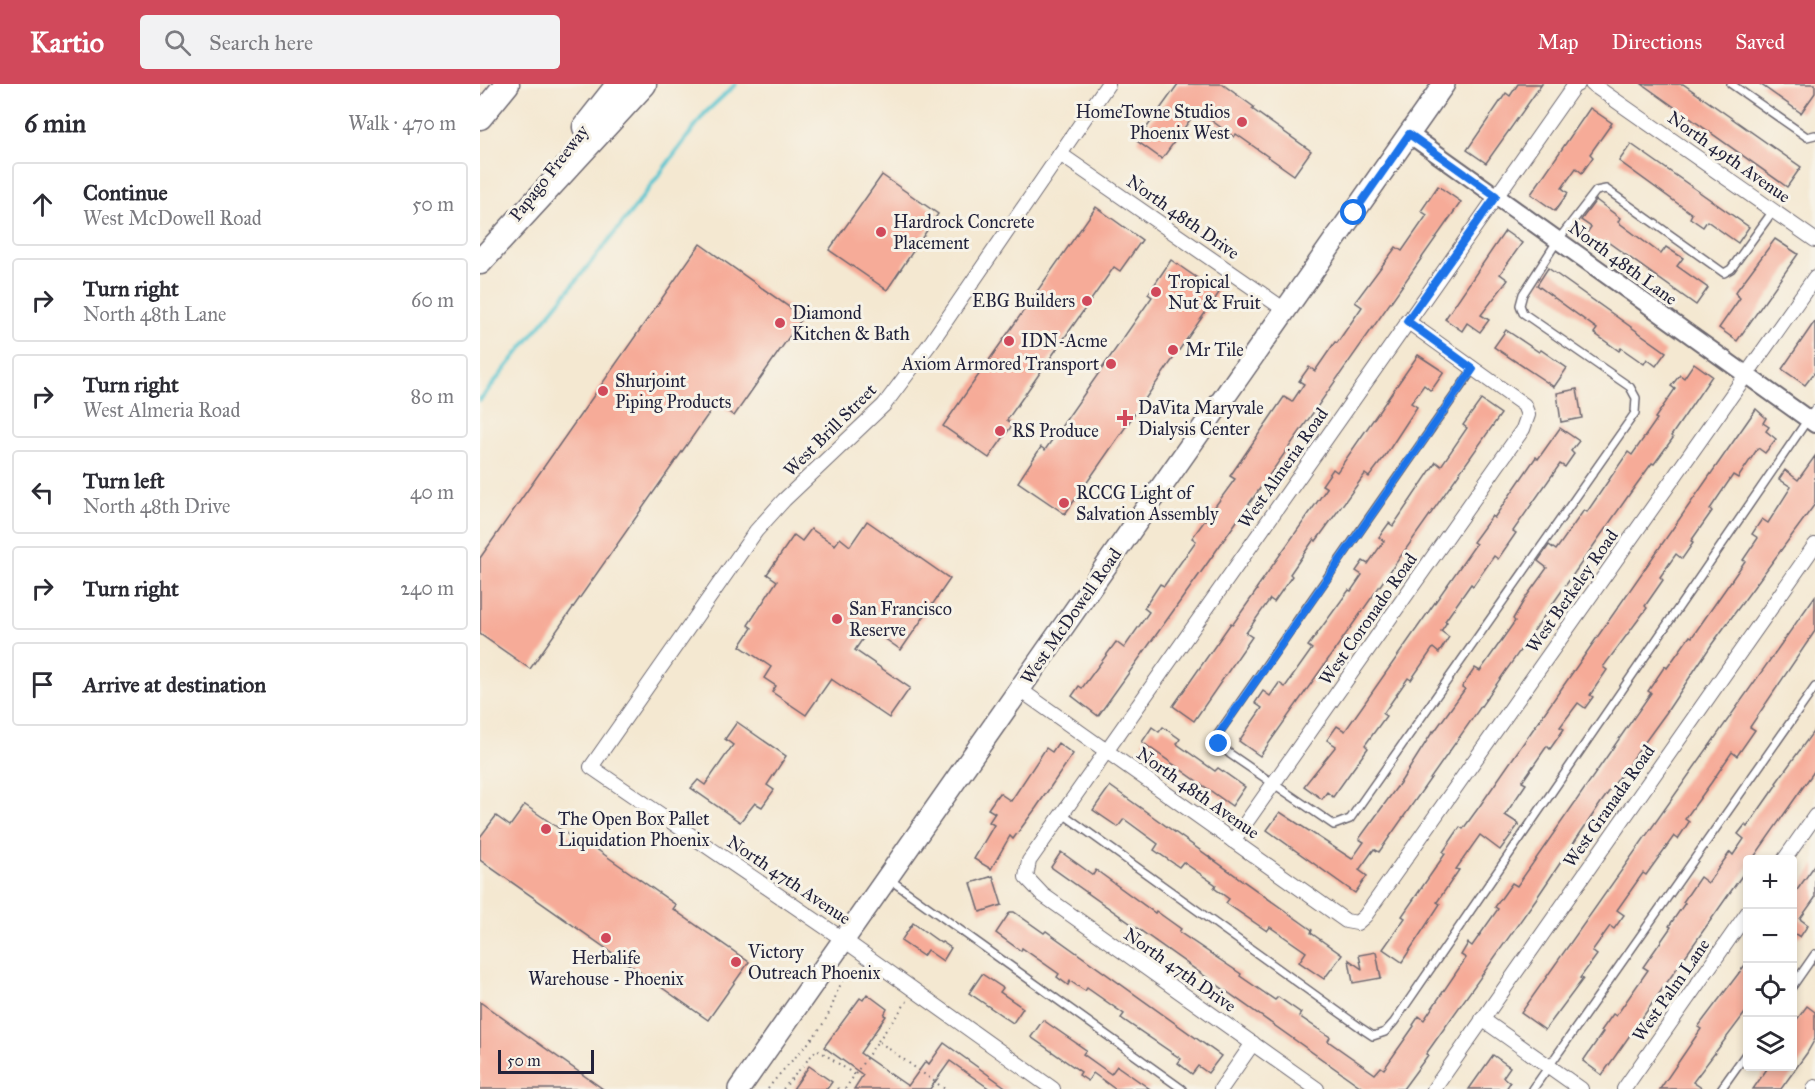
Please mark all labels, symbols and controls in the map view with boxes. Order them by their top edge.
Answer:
search box [140,15,560,69]
text: Kartio [30,25,104,60]
icon: search [161,26,194,59]
text: Search here [209,29,313,56]
text: Map [1538,29,1579,55]
text: Directions [1612,29,1702,55]
text: Saved [1735,29,1785,55]
place label: HomeTowne Studios Phoenix West [1075,101,1231,144]
street label: North 49th Avenue [1663,106,1795,208]
text: 6 min [24,107,86,139]
text: Walk · 470 m [348,111,456,135]
marker: HomeTowne Studios Phoenix West [1235,115,1249,129]
street label: Papago Freeway [505,120,595,226]
street label: North 48th Drive [1122,170,1244,264]
text: Continue [83,179,168,206]
icon: ahead [26,188,59,221]
text: 50 m [412,192,454,216]
route start [1340,199,1366,225]
text: West McDowell Road [83,206,262,230]
place label: Hardrock Concrete Placement [893,211,1034,254]
street label: North 48th Lane [1564,216,1682,310]
marker: Hardrock Concrete Placement [874,225,888,239]
place label: Tropical Nut & Fruit [1168,271,1262,314]
text: Turn right [83,275,179,302]
icon: right [26,284,59,317]
marker: Tropical Nut & Fruit [1149,285,1163,299]
text: 60 m [411,288,454,312]
place label: EBG Builders [972,290,1075,312]
marker: EBG Builders [1080,294,1094,308]
text: North 48th Lane [83,302,226,326]
place label: Diamond Kitchen & Bath [792,302,910,345]
marker: Diamond Kitchen & Bath [773,316,787,330]
place label: IDN-Acme [1021,330,1108,352]
marker: IDN-Acme [1002,334,1016,348]
place label: Mr Tile [1185,339,1244,361]
marker: Mr Tile [1166,343,1180,357]
place label: Axiom Armored Transport [901,353,1100,375]
marker: Axiom Armored Transport [1104,357,1118,371]
place label: Shurjoint Piping Products [615,370,731,414]
text: Turn right [83,371,179,398]
street label: West Brill Street [779,378,882,481]
icon: right [26,380,59,413]
text: 80 m [411,384,454,408]
marker: Shurjoint Piping Products [596,384,610,398]
place label: DaVita Maryvale Dialysis Center [1138,397,1264,440]
text: West Almeria Road [83,398,241,422]
street label: West Almeria Road [1233,404,1333,532]
marker: DaVita Maryvale Dialysis Center [1116,409,1134,427]
place label: RS Produce [1012,420,1099,442]
marker: RS Produce [993,424,1007,438]
text: Turn left [83,467,165,494]
icon: left [26,476,59,509]
text: 40 m [410,480,454,504]
place label: RCCG Light of Salvation Assembly [1076,482,1219,525]
text: North 48th Drive [83,494,230,518]
marker: RCCG Light of Salvation Assembly [1057,496,1071,510]
street label: West Berkeley Road [1521,525,1623,657]
street label: West McDowell Road [1016,544,1126,688]
street label: West Coronado Road [1314,549,1422,689]
icon: right [26,572,59,605]
text: Turn right [83,575,179,602]
text: 240 m [400,576,454,600]
place label: San Francisco Reserve [849,598,952,641]
marker: San Francisco Reserve [830,612,844,626]
icon: arrive [26,668,59,701]
text: Arrive at destination [83,671,266,698]
route end [1205,730,1231,756]
street label: West Granada Road [1559,741,1659,871]
street label: North 48th Avenue [1132,742,1264,844]
place label: The Open Box Pallet Liquidation Phoenix [558,808,710,852]
marker: The Open Box Pallet Liquidation Phoenix [539,822,553,836]
street label: North 47th Avenue [723,831,855,929]
map controls [1743,855,1797,1071]
button: + [1743,855,1797,909]
button: − [1743,909,1797,963]
street label: North 47th Drive [1120,923,1240,1017]
marker: Herbalife Warehouse - Phoenix [599,931,613,945]
street label: West Palm Lane [1627,934,1715,1046]
place label: Victory Outreach Phoenix [747,941,881,984]
place label: Herbalife Warehouse - Phoenix [528,947,684,990]
marker: Victory Outreach Phoenix [729,955,743,969]
button: locate [1743,963,1797,1017]
button: layers [1743,1017,1797,1071]
scale bar [498,1047,594,1074]
text: 50 m [507,1051,541,1070]

